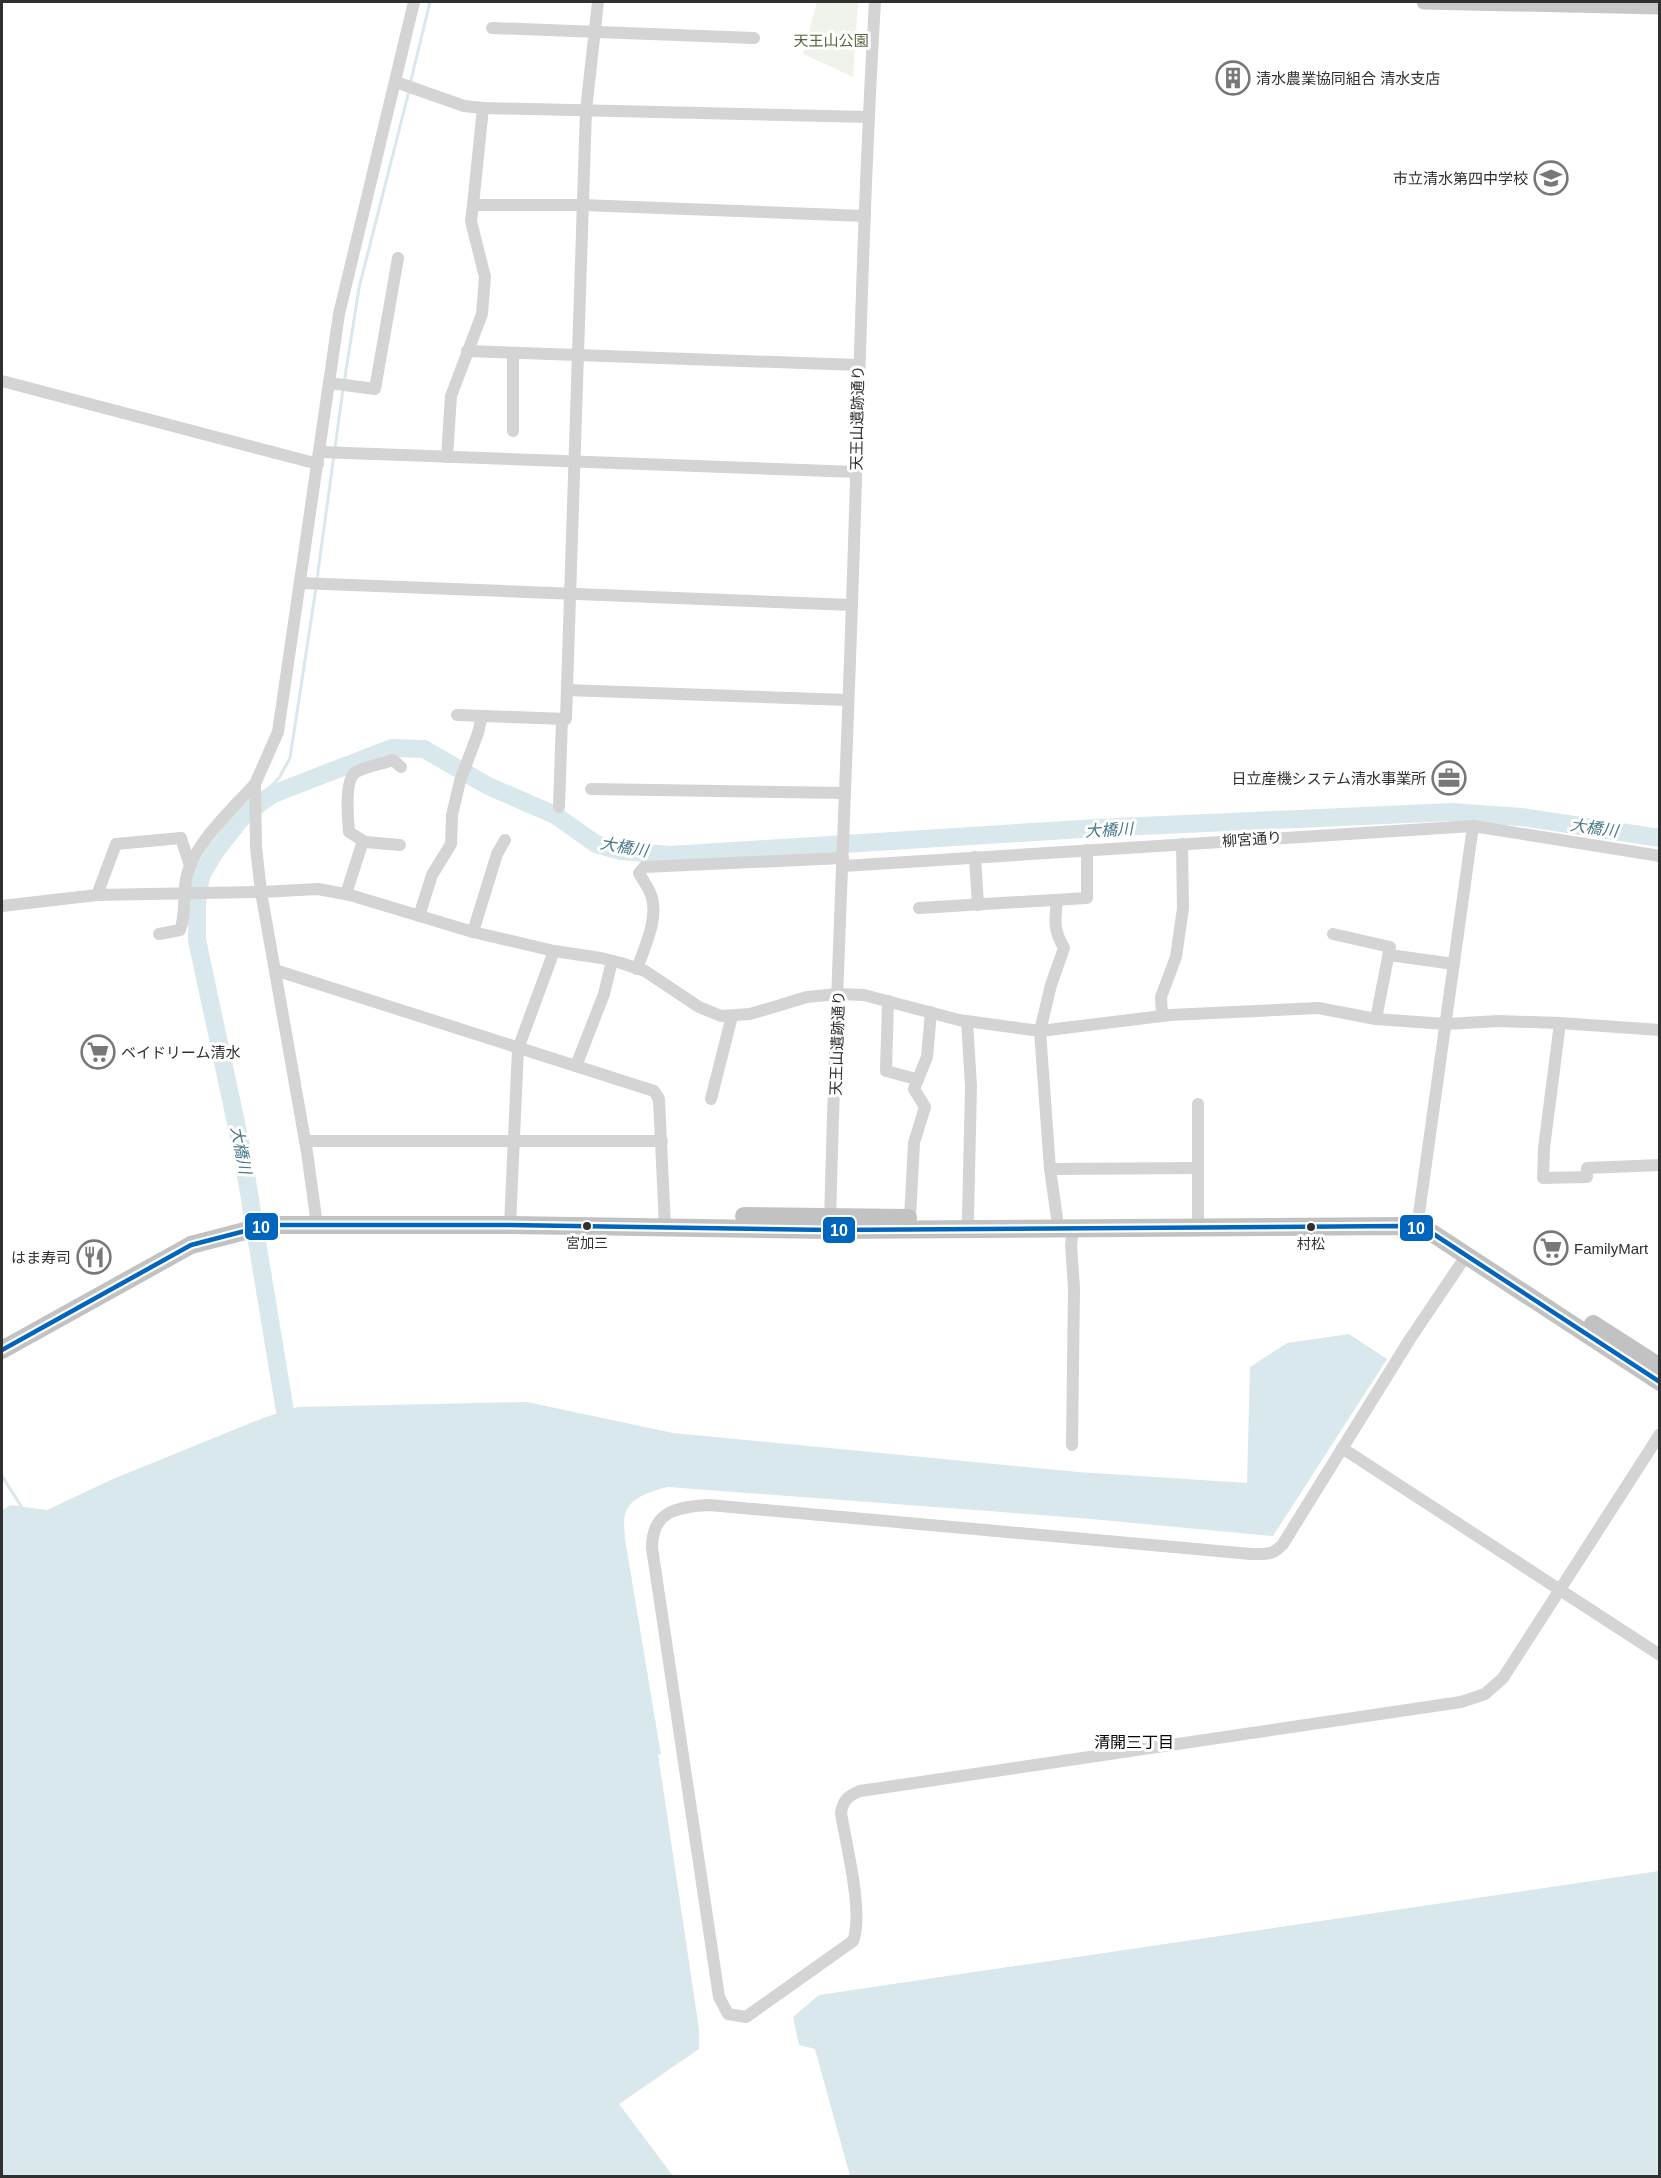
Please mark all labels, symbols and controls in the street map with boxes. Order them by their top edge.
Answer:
park label: 天王山公園 [793,32,869,49]
building icon: 清水農業協同組合 清水支店 [1215,60,1251,96]
place label: 清水農業協同組合 清水支店 [1256,70,1440,87]
school or university icon: 市立清水第四中学校 [1533,160,1569,196]
place label: 市立清水第四中学校 [1393,170,1528,187]
street label: 天王山遺跡通り [848,365,866,471]
office icon: 日立産機システム清水事業所 [1431,760,1467,796]
place label: 日立産機システム清水事業所 [1231,770,1426,787]
water label: 大橋川 [1569,816,1621,840]
water label: 大橋川 [1085,820,1135,840]
street label: 柳宮通り [1221,828,1283,850]
water label: 大橋川 [599,834,651,860]
street label: 天王山遺跡通り [827,990,847,1096]
supermarket icon: ベイドリーム清水 [80,1034,116,1070]
place label: ベイドリーム清水 [121,1044,241,1061]
water label: 大橋川 [228,1125,254,1177]
line badge: 10 [244,1212,279,1241]
line badge: 10 [1399,1214,1434,1242]
line badge: 10 [822,1216,856,1244]
text: 10 [252,1219,270,1236]
marker: 宮加三 [581,1220,593,1232]
text: 10 [1407,1220,1425,1237]
marker: 村松 [1305,1221,1317,1233]
text: 10 [830,1222,848,1239]
supermarket icon: FamilyMart [1533,1230,1569,1266]
place label: 宮加三 [566,1235,608,1251]
place label: 村松 [1297,1236,1325,1252]
restaurant icon: はま寿司 [76,1239,112,1275]
place label: FamilyMart [1574,1240,1649,1257]
place label: はま寿司 [11,1249,71,1266]
district label: 清開三丁目 [1094,1734,1174,1751]

